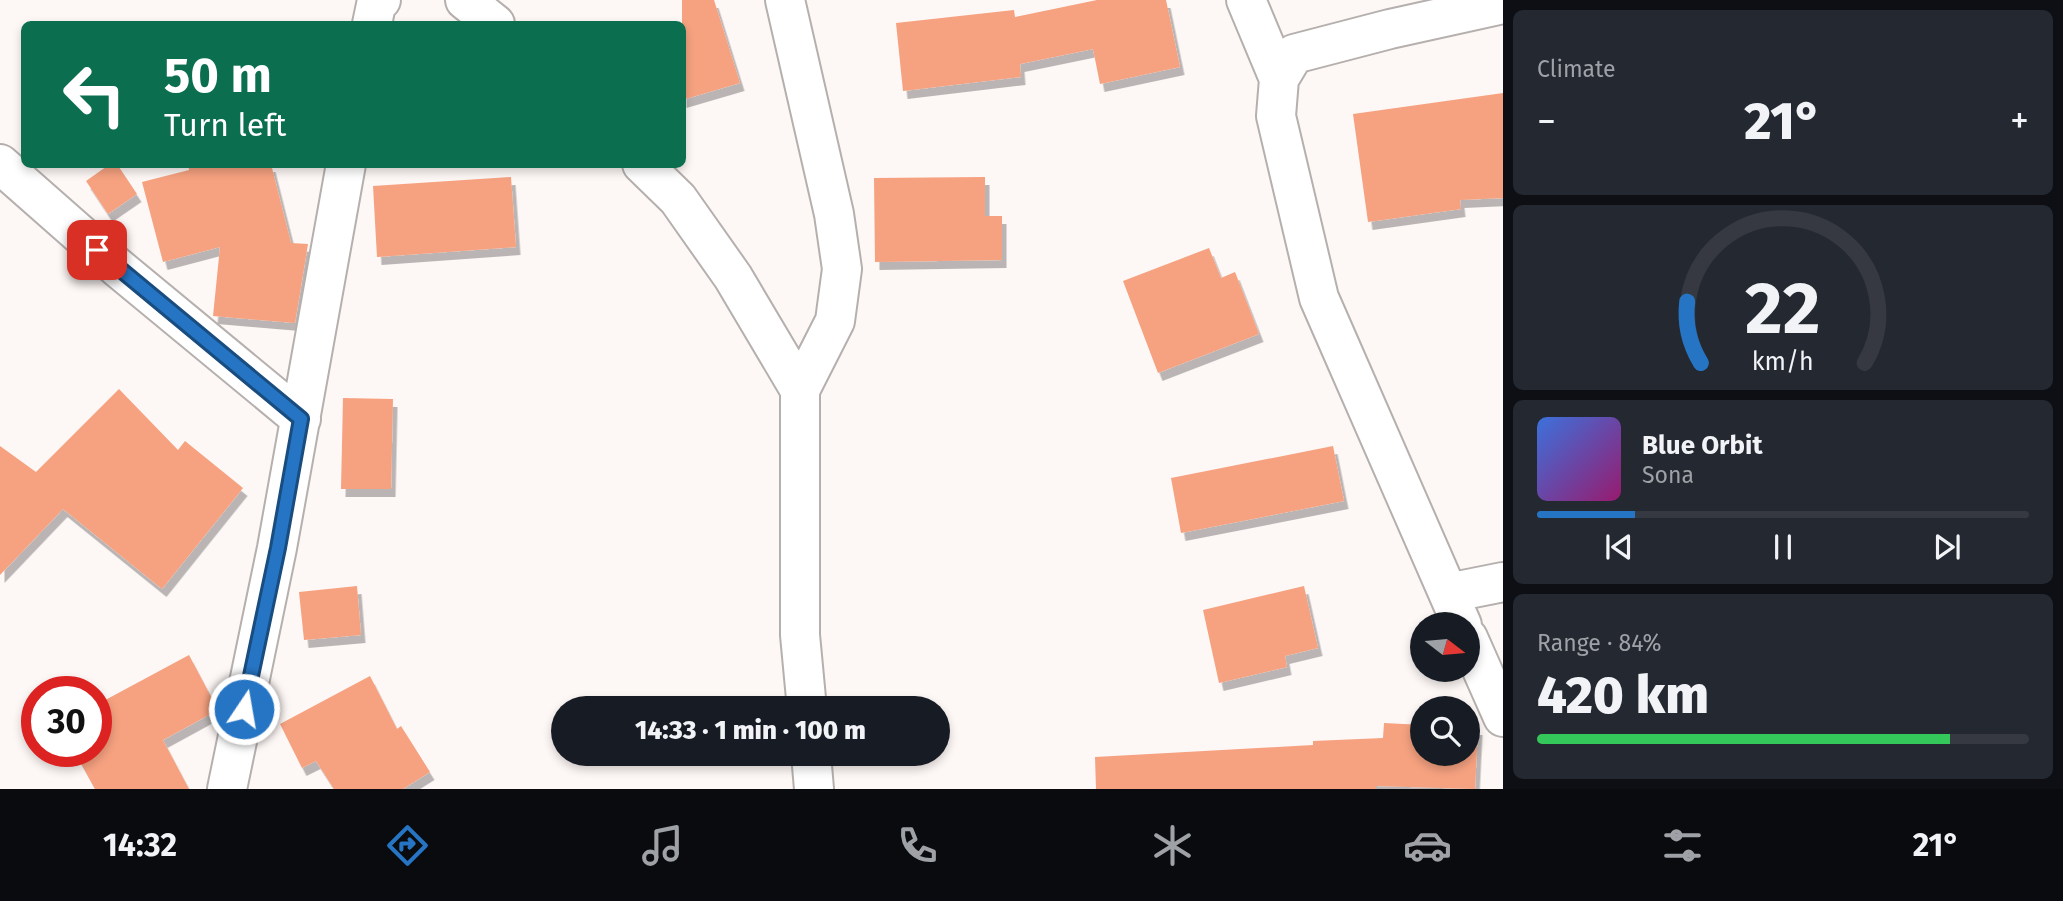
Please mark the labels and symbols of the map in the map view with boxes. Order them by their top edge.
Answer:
pin [67,220,127,280]
north arrow [1410,612,1480,682]
position arrow [207,672,281,746]
speed limit sign: 30 [21,676,112,767]

